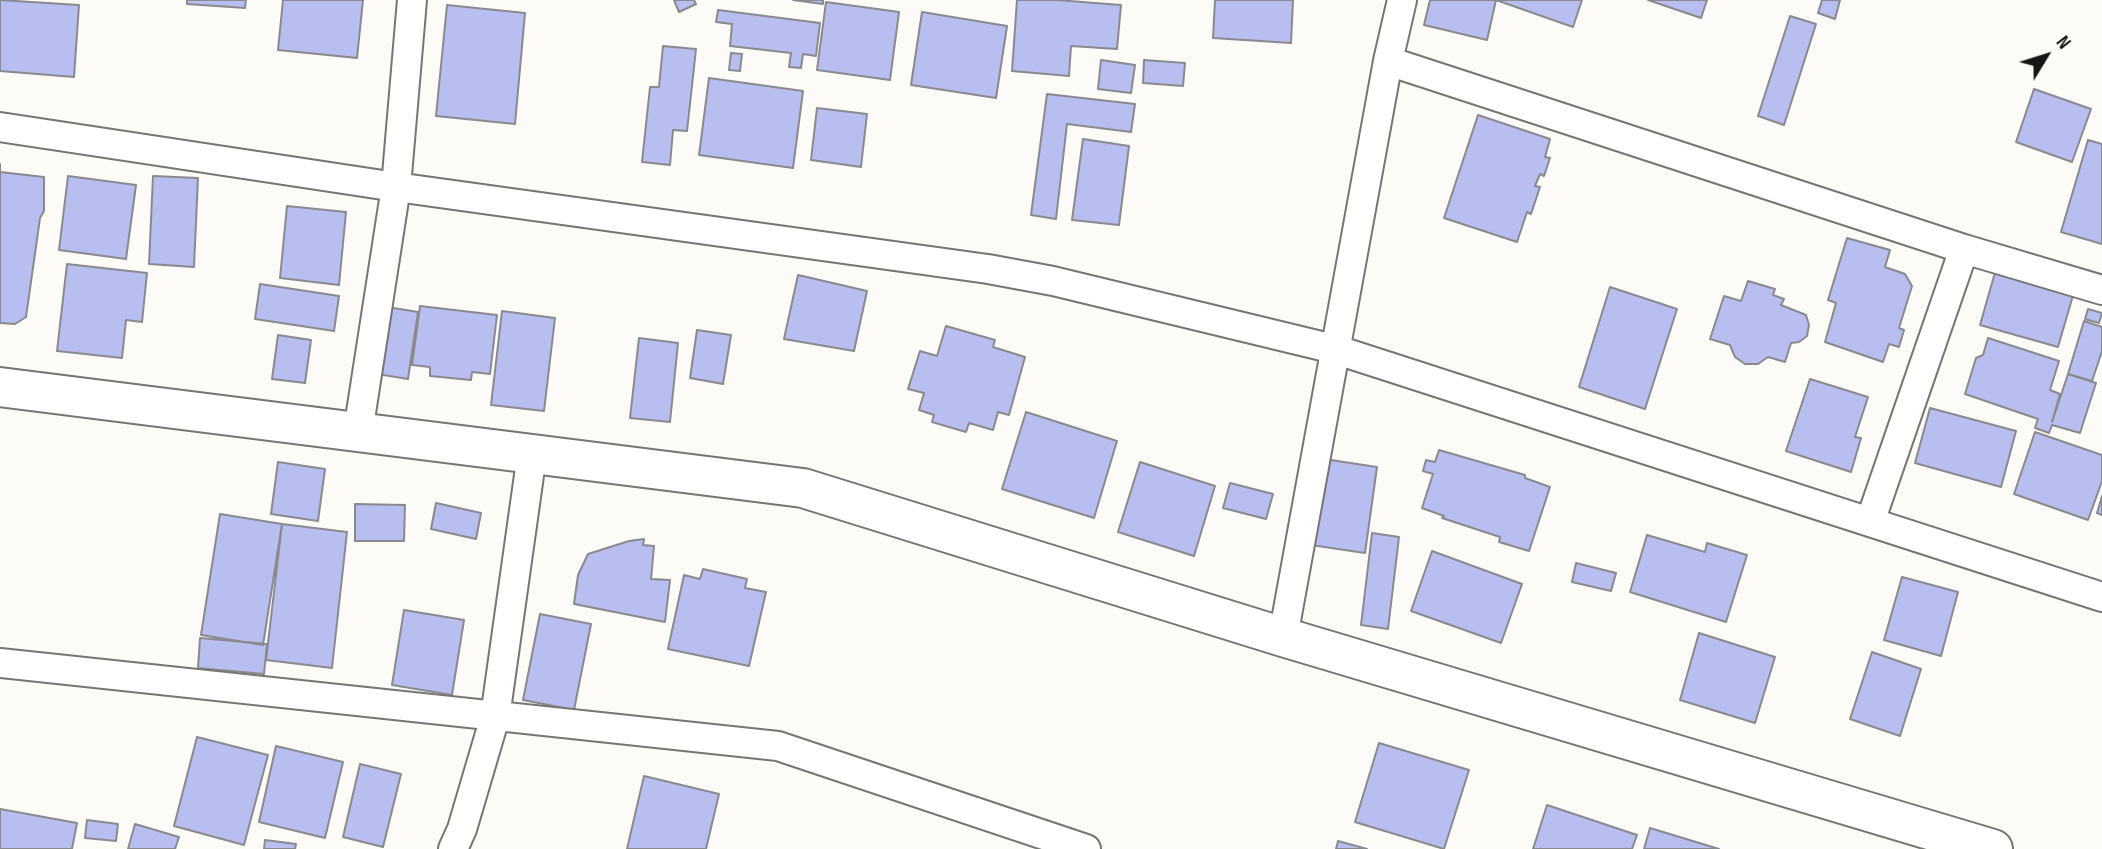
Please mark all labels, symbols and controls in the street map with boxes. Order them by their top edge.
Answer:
north arrow [2011,21,2081,91]
text: N [2051,32,2075,54]

